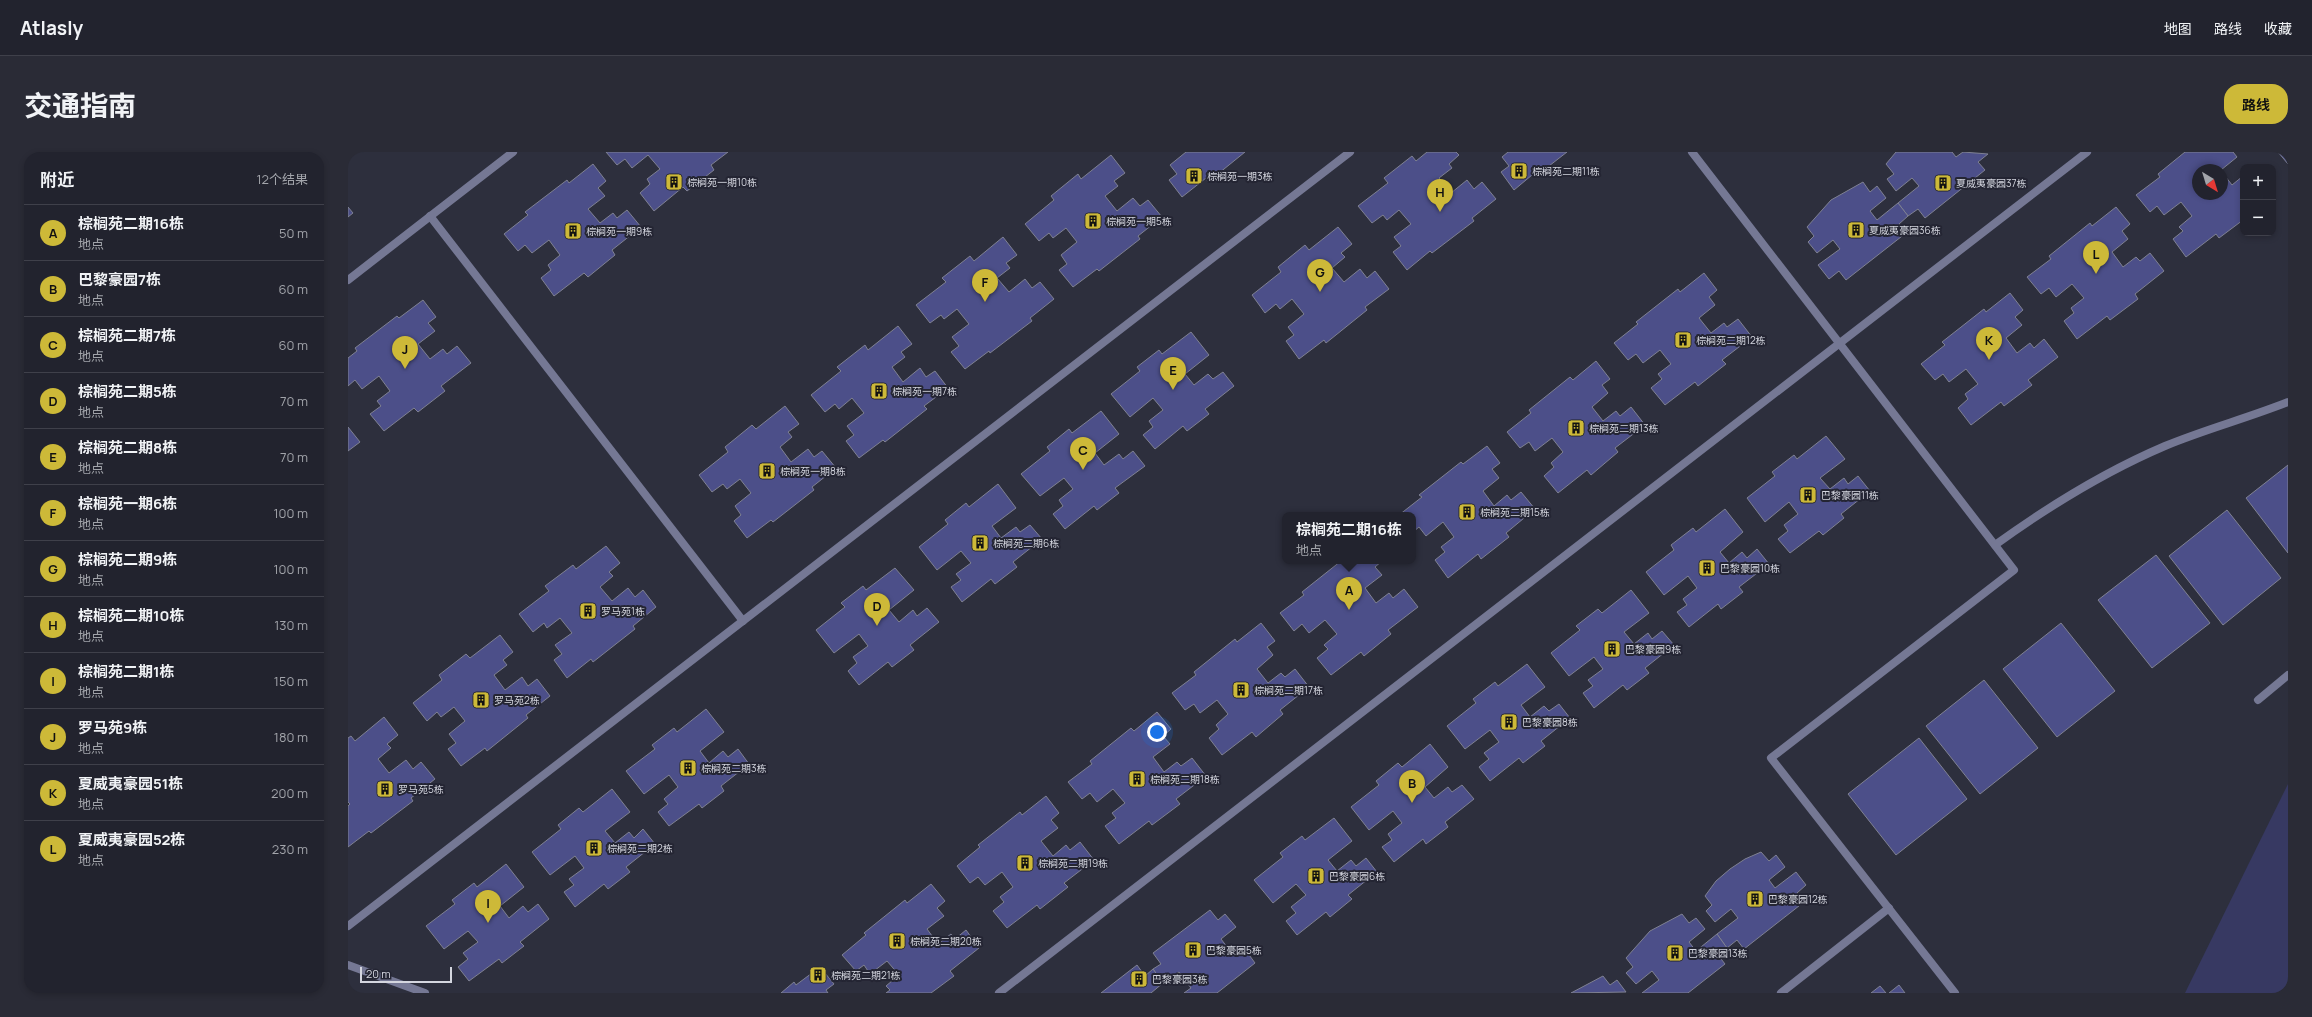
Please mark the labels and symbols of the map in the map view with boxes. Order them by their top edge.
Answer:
building icon: 棕榈苑二期11栋 [1509,161,1529,181]
place label: 棕榈苑二期11栋 [1532,164,1600,178]
north arrow [2192,164,2228,200]
building icon: 棕榈苑一期3栋 [1184,166,1204,186]
place label: 棕榈苑一期3栋 [1207,169,1273,183]
building icon: 棕榈苑一期10栋 [664,172,684,192]
building icon: 夏威夷豪园37栋 [1933,173,1953,193]
place label: 棕榈苑一期10栋 [687,175,757,189]
place label: 夏威夷豪园37栋 [1956,176,2027,190]
pin: H [1427,179,1453,212]
building icon: 棕榈苑一期5栋 [1083,211,1103,231]
place label: 棕榈苑一期5栋 [1106,214,1172,228]
building icon: 夏威夷豪园36栋 [1846,220,1866,240]
building icon: 棕榈苑一期9栋 [563,221,583,241]
place label: 夏威夷豪园36栋 [1869,223,1941,237]
place label: 棕榈苑一期9栋 [586,224,652,238]
pin: L [2083,241,2109,274]
pin: G [1307,259,1333,292]
pin: F [972,269,998,302]
pin: K [1976,327,2002,360]
building icon: 棕榈苑二期12栋 [1673,330,1693,350]
place label: 棕榈苑二期12栋 [1696,333,1766,347]
pin: J [392,336,418,369]
pin: E [1160,357,1186,390]
building icon: 棕榈苑一期7栋 [869,381,889,401]
place label: 棕榈苑一期7栋 [892,384,957,398]
building icon: 棕榈苑二期13栋 [1566,418,1586,438]
place label: 棕榈苑二期13栋 [1589,421,1658,435]
pin: C [1070,437,1096,470]
building icon: 棕榈苑一期8栋 [757,461,777,481]
place label: 棕榈苑一期8栋 [780,464,846,478]
building icon: 巴黎豪园11栋 [1798,485,1818,505]
place label: 巴黎豪园11栋 [1821,488,1879,502]
building icon: 棕榈苑二期15栋 [1457,502,1477,522]
place label: 棕榈苑二期15栋 [1480,505,1550,519]
building icon: 棕榈苑二期6栋 [970,533,990,553]
place label: 棕榈苑二期6栋 [993,536,1059,550]
building icon: 巴黎豪园10栋 [1697,558,1717,578]
place label: 巴黎豪园10栋 [1720,561,1780,575]
pin: A [1336,577,1362,610]
pin: D [864,593,890,626]
building icon: 罗马苑1栋 [578,601,598,621]
place label: 罗马苑1栋 [601,604,645,618]
building icon: 巴黎豪园9栋 [1602,639,1622,659]
place label: 巴黎豪园9栋 [1625,642,1681,656]
building icon: 棕榈苑二期17栋 [1231,680,1251,700]
place label: 棕榈苑二期17栋 [1254,683,1323,697]
building icon: 罗马苑2栋 [471,690,491,710]
place label: 罗马苑2栋 [494,693,540,707]
building icon: 巴黎豪园8栋 [1499,712,1519,732]
place label: 巴黎豪园8栋 [1522,715,1578,729]
your location [1147,722,1167,742]
building icon: 棕榈苑二期3栋 [678,758,698,778]
place label: 棕榈苑二期3栋 [701,761,767,775]
building icon: 棕榈苑二期18栋 [1127,769,1147,789]
pin: B [1399,770,1425,803]
place label: 棕榈苑二期18栋 [1150,772,1220,786]
building icon: 罗马苑5栋 [375,779,395,799]
place label: 罗马苑5栋 [398,782,444,796]
building icon: 棕榈苑二期2栋 [584,838,604,858]
place label: 棕榈苑二期2栋 [607,841,673,855]
building icon: 棕榈苑二期19栋 [1015,853,1035,873]
place label: 棕榈苑二期19栋 [1038,856,1108,870]
building icon: 巴黎豪园6栋 [1306,866,1326,886]
place label: 巴黎豪园6栋 [1329,869,1385,883]
building icon: 巴黎豪园12栋 [1745,889,1765,909]
pin: I [475,890,501,923]
place label: 巴黎豪园12栋 [1768,892,1828,906]
building icon: 棕榈苑二期20栋 [887,931,907,951]
place label: 棕榈苑二期20栋 [910,934,982,948]
building icon: 巴黎豪园5栋 [1183,940,1203,960]
place label: 巴黎豪园5栋 [1206,943,1262,957]
building icon: 巴黎豪园13栋 [1665,943,1685,963]
place label: 巴黎豪园13栋 [1688,946,1747,960]
scale bar [360,965,452,984]
building icon: 棕榈苑二期21栋 [808,965,828,985]
place label: 棕榈苑二期21栋 [831,968,901,982]
building icon: 巴黎豪园3栋 [1129,969,1149,989]
place label: 巴黎豪园3栋 [1152,972,1208,986]

